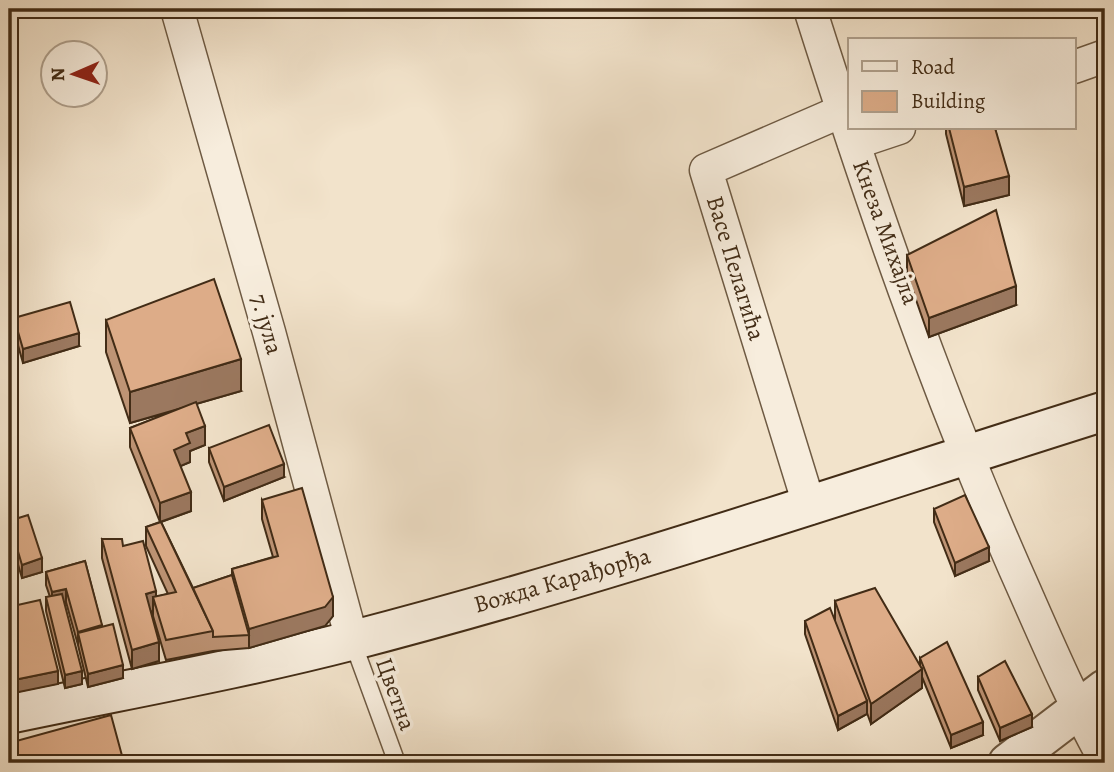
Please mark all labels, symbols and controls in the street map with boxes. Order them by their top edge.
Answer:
north arrow [38,38,108,108]
legend [848,38,1076,130]
text: Road [911,53,955,81]
text: N [45,67,71,82]
text: Building [911,87,986,115]
street label: Кнеза Михајла [845,155,927,309]
street label: Васе Пелагића [699,192,773,344]
street label: 7. јула [243,290,291,358]
street label: Вожда Карађорђа [470,539,654,621]
street label: Цветна [368,653,424,735]

